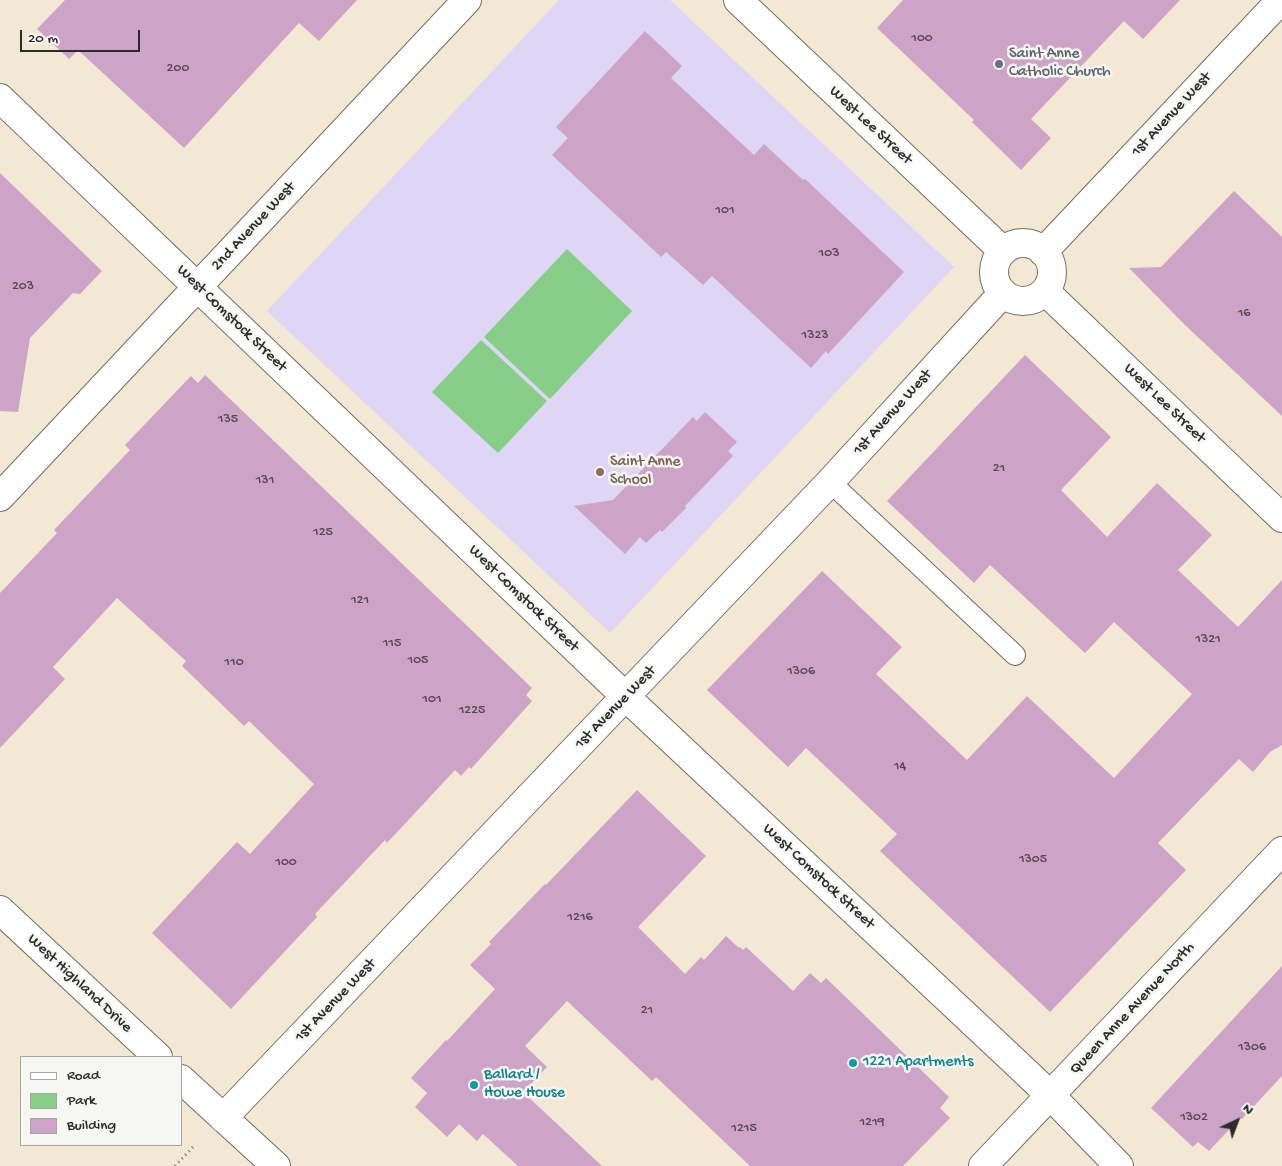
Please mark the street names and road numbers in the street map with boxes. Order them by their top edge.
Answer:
street label: 1st Avenue West [1128,69,1216,161]
street label: West Lee Street [824,83,916,169]
street label: 2nd Avenue West [208,178,300,276]
street label: West Comstock Street [172,261,290,377]
street label: West Lee Street [1119,360,1209,448]
street label: 1st Avenue West [849,366,937,460]
street label: West Comstock Street [464,541,582,657]
street label: 1st Avenue West [571,662,661,754]
street label: West Comstock Street [758,820,878,934]
street label: West Highland Drive [23,930,135,1038]
street label: Queen Anne Avenue North [1067,939,1199,1079]
street label: 1st Avenue West [291,955,381,1047]

